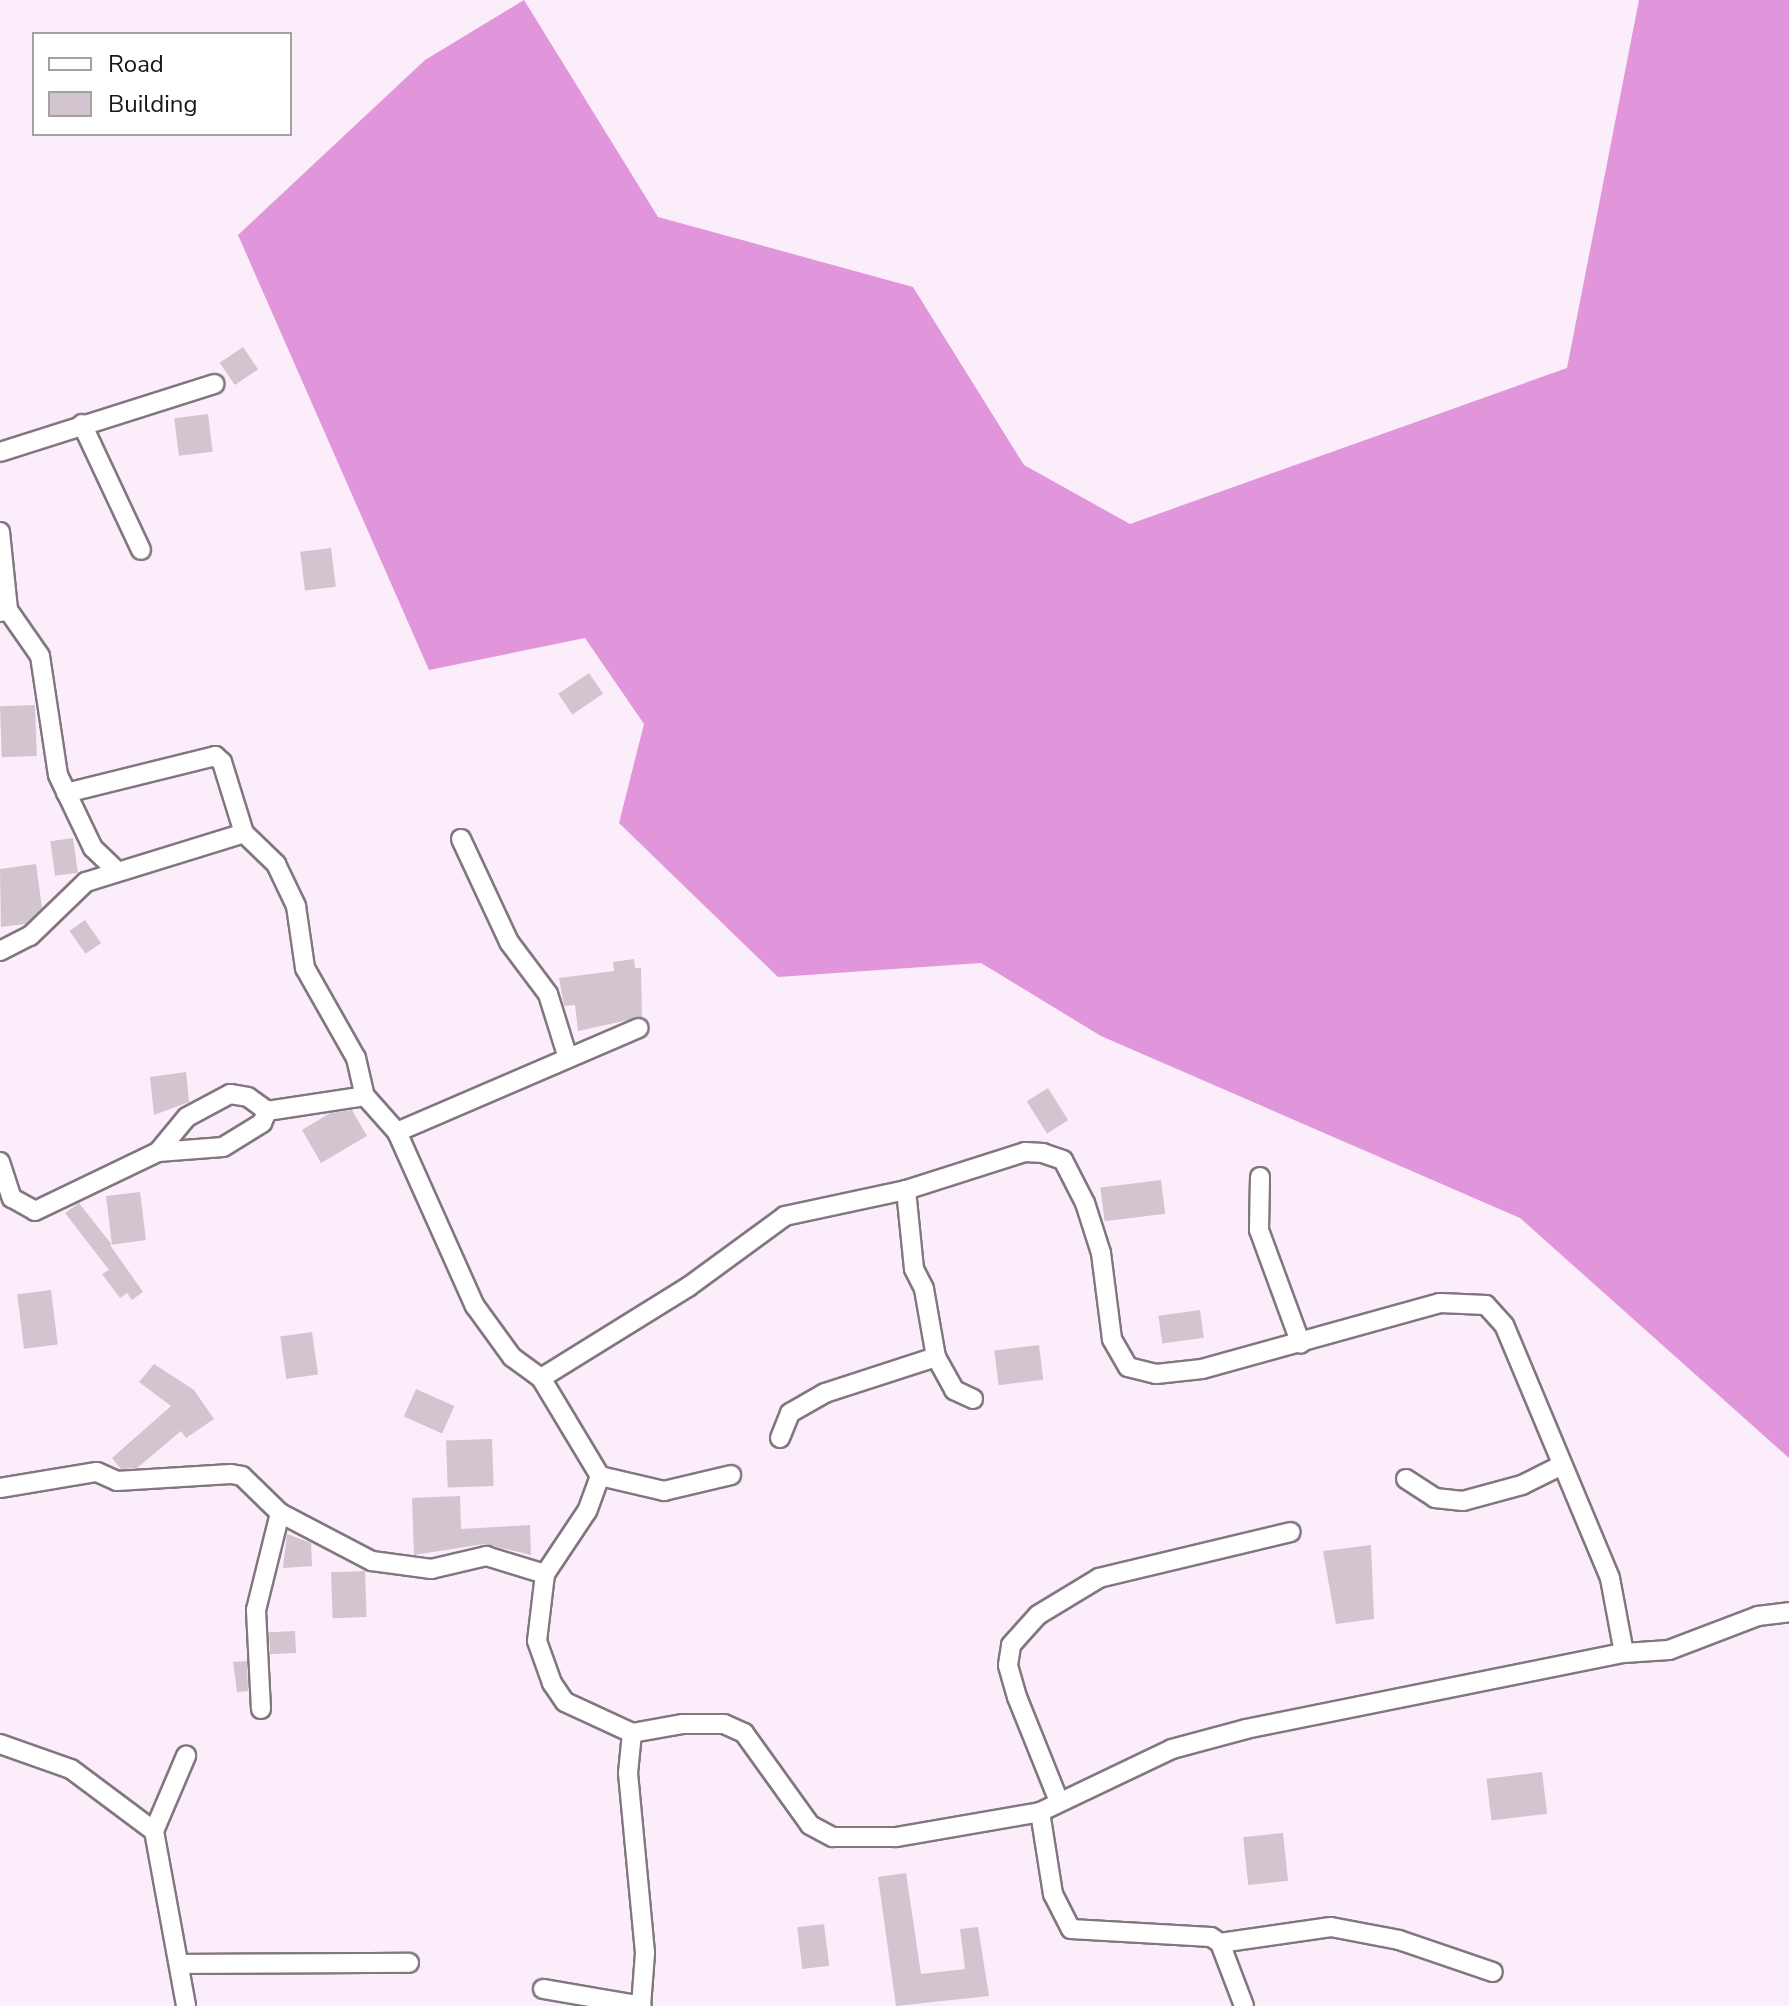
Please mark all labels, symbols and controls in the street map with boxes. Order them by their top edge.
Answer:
legend [32,32,292,136]
text: Road [108,48,164,80]
text: Building [108,88,198,120]

